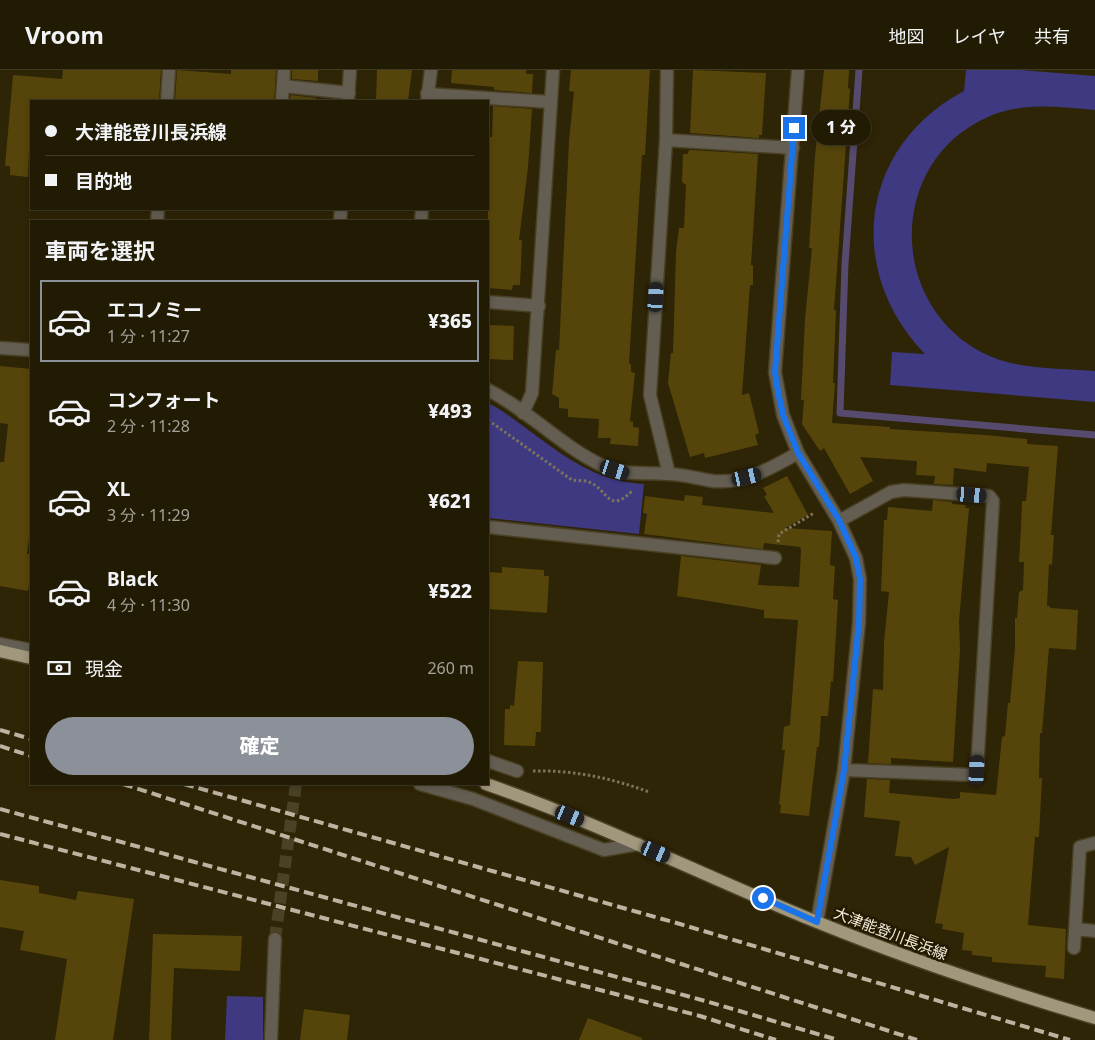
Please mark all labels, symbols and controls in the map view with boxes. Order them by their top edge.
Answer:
text: Vroom [25,18,104,51]
text: 地図 [889,24,925,48]
text: レイヤ [953,24,1006,48]
text: 共有 [1034,24,1070,48]
callout: 1 分 [812,110,872,146]
text: 1 分 [826,116,856,138]
route end [783,117,805,139]
text: 大津能登川長浜線 [75,119,227,145]
text: 目的地 [75,168,132,194]
text: 車両を選択 [45,235,155,265]
car [647,282,664,312]
text: エコノミー [107,297,202,323]
icon: car [47,299,92,344]
text: ¥365 [428,308,472,334]
text: 1 分 · 11:27 [107,325,190,347]
text: コンフォート [107,387,220,413]
icon: car [47,389,92,434]
text: ¥493 [428,398,472,424]
text: 2 分 · 11:28 [107,415,190,437]
car [598,458,631,482]
car [730,466,763,488]
text: XL [107,476,130,502]
icon: car [47,479,92,524]
car [956,486,987,504]
text: ¥621 [428,488,472,514]
text: 3 分 · 11:29 [107,504,190,526]
text: Black [107,566,158,592]
icon: car [47,569,92,614]
text: ¥522 [428,578,472,604]
text: 4 分 · 11:30 [107,594,190,616]
icon: cash [45,654,73,682]
text: 現金 [85,656,123,682]
text: 260 m [427,657,474,679]
button: 確定 [45,717,474,775]
car [968,755,985,785]
car [553,803,586,829]
car [639,839,672,865]
route start [752,887,774,909]
street label: 大津能登川長浜線 [831,902,951,964]

